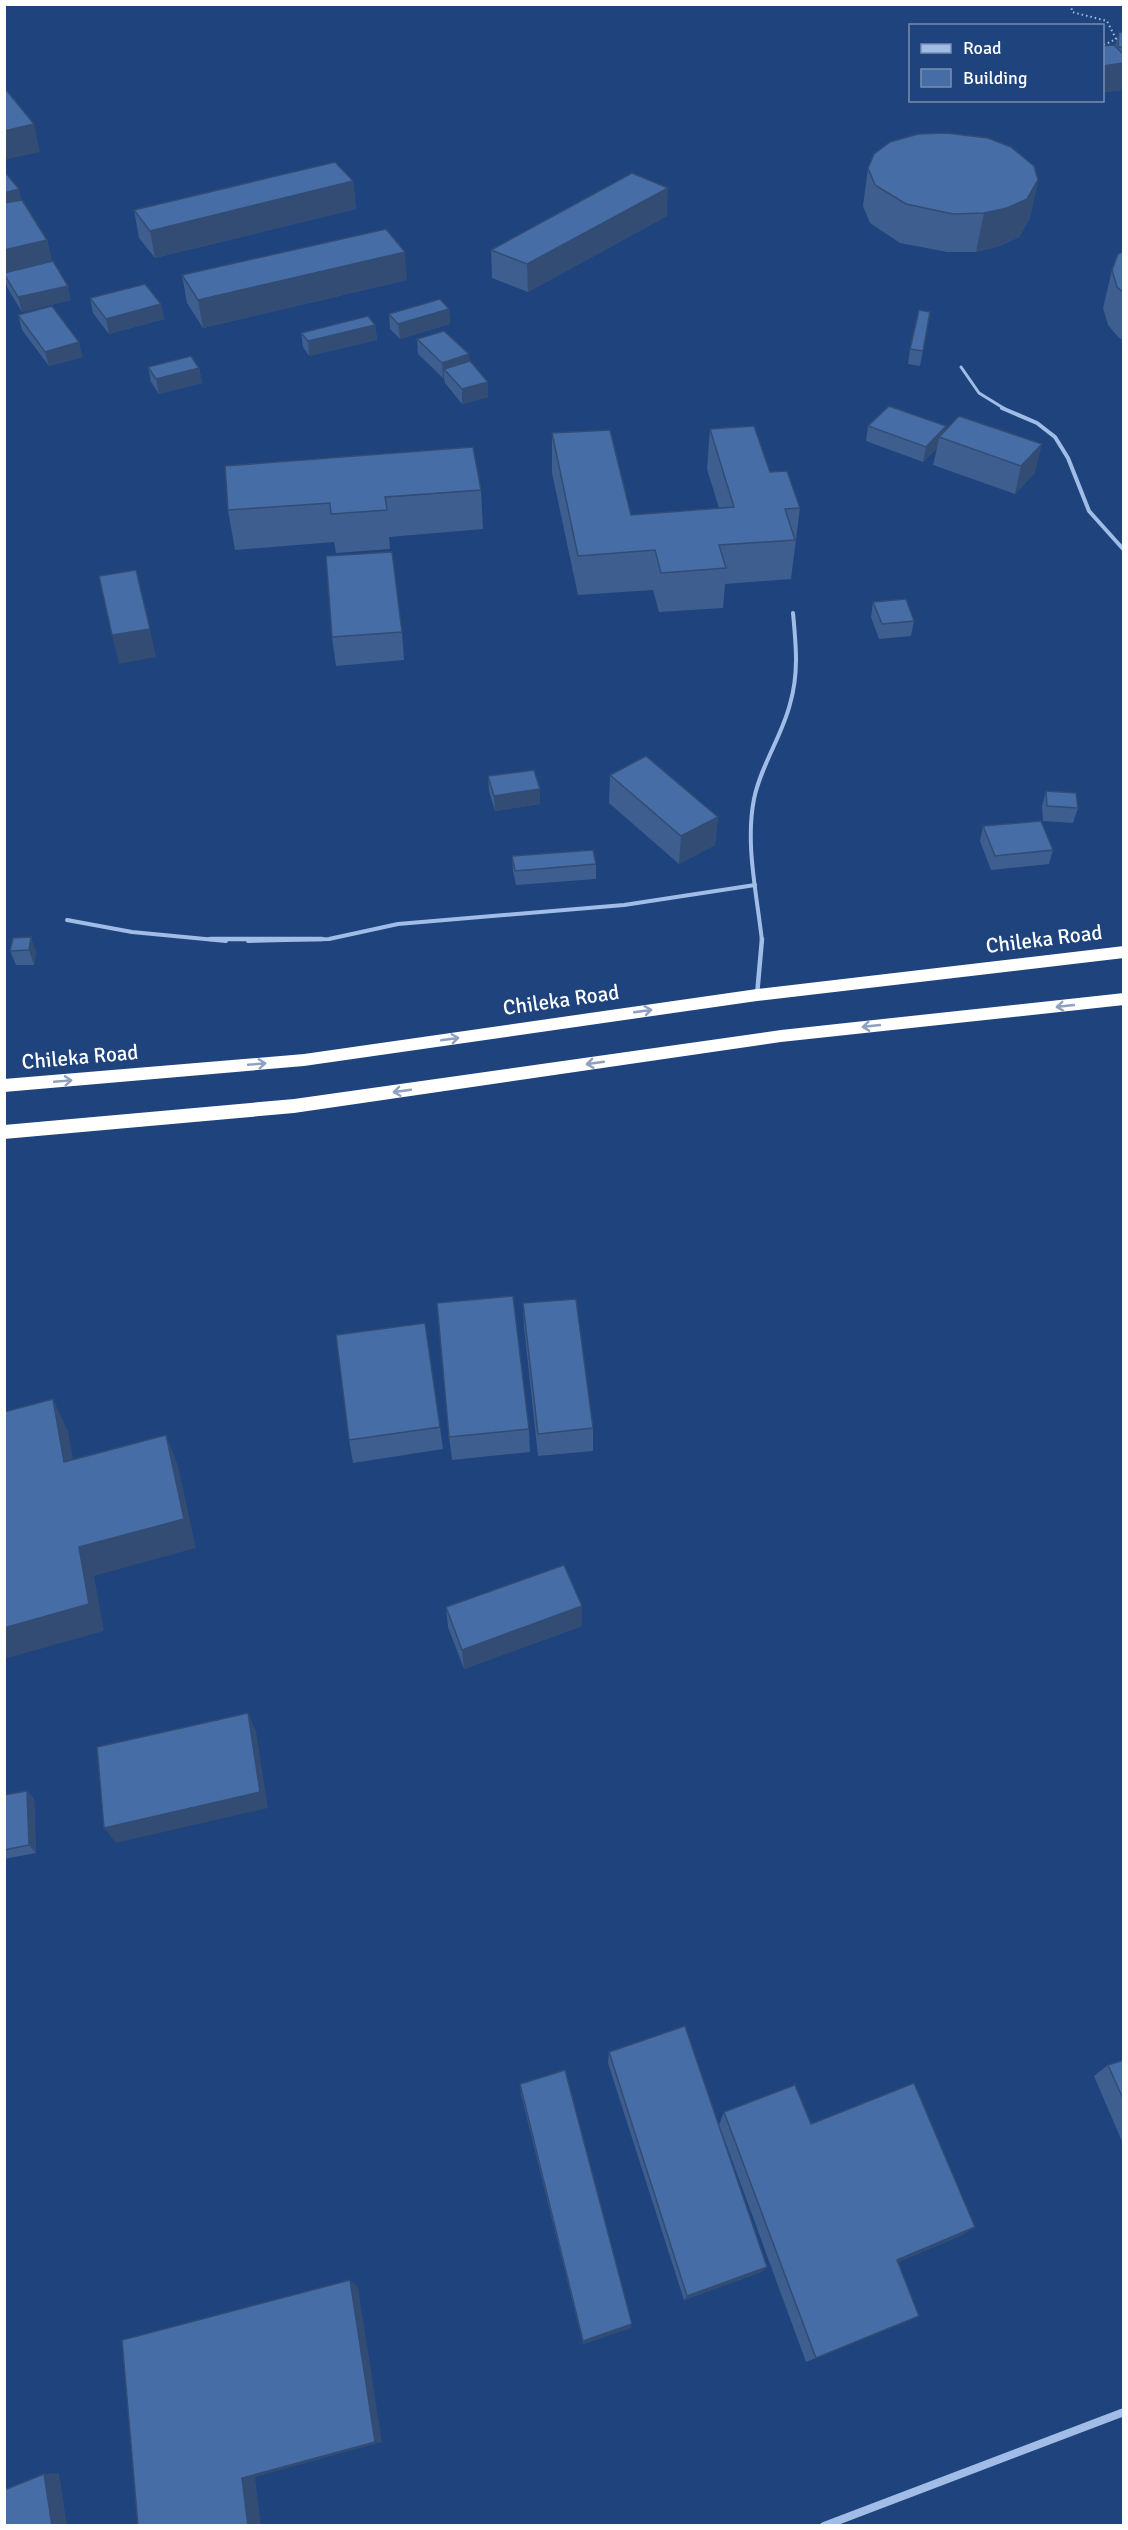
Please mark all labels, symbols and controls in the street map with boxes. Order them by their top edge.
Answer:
legend [909,24,1104,102]
text: Road [963,37,1002,59]
text: Building [963,67,1027,89]
street label: Chileka Road [984,919,1104,959]
street label: Chileka Road [501,979,621,1021]
one-way arrow [1056,1001,1076,1012]
one-way arrow [633,1006,653,1017]
one-way arrow [862,1021,882,1032]
one-way arrow [440,1033,460,1044]
street label: Chileka Road [21,1039,139,1075]
one-way arrow [585,1057,605,1068]
one-way arrow [247,1058,266,1069]
one-way arrow [52,1075,72,1086]
one-way arrow [392,1085,412,1096]

